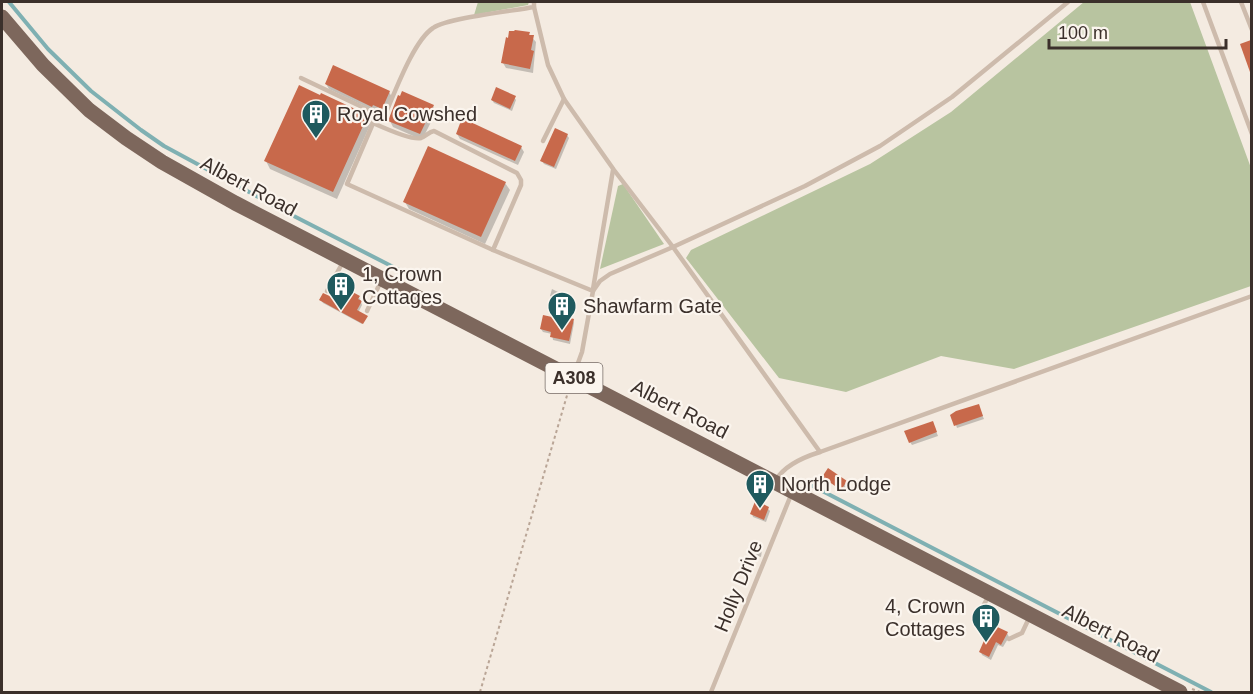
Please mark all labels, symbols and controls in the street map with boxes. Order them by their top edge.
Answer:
scale bar [1049,12,1226,50]
text: 100 m [1058,23,1108,43]
building icon: Royal Cowshed [300,98,332,140]
place label: Royal Cowshed [337,103,477,125]
street label: Albert Road [197,151,301,221]
place label: 1, Crown Cottages [362,263,442,308]
building icon: 1, Crown Cottages [325,270,357,312]
building icon: Shawfarm Gate [546,290,578,332]
place label: Shawfarm Gate [583,295,722,317]
road number: A308 [546,363,602,393]
street label: Albert Road [628,375,732,443]
building icon: North Lodge [744,468,776,510]
place label: North Lodge [781,473,891,495]
street label: Holly Drive [710,537,766,635]
place label: 4, Crown Cottages [885,595,965,640]
street label: Albert Road [1059,599,1163,667]
building icon: 4, Crown Cottages [970,602,1002,644]

